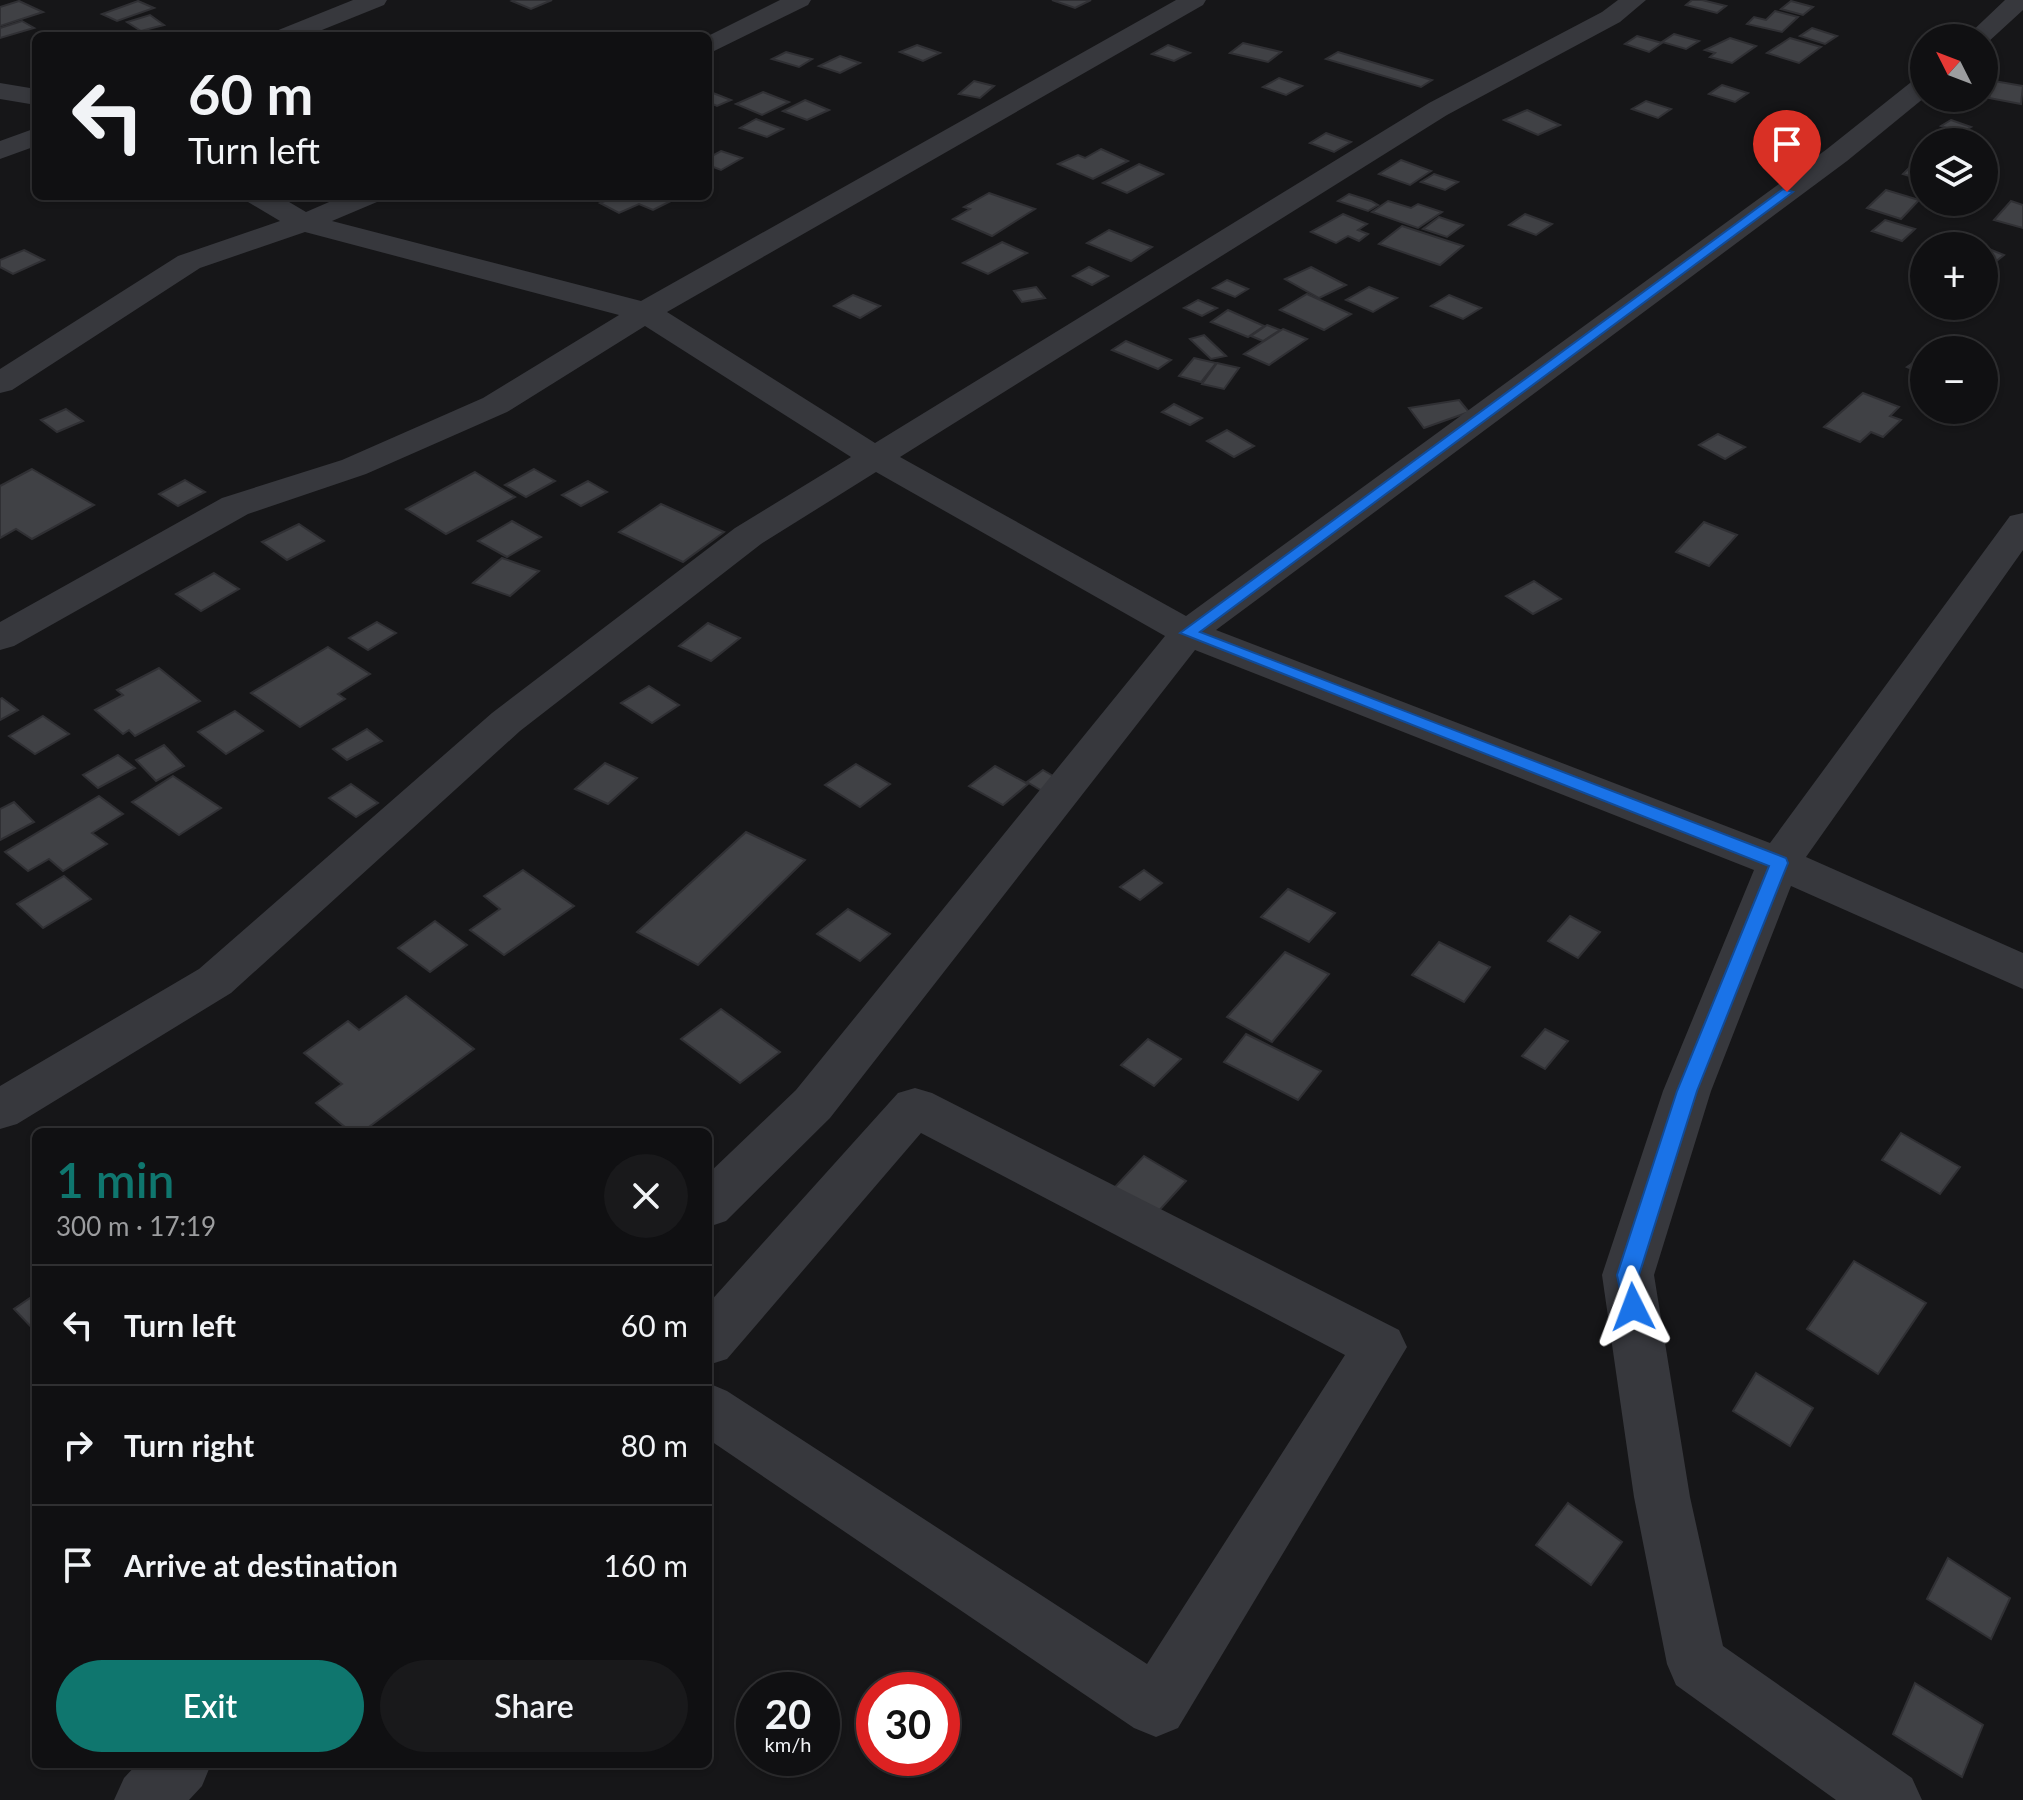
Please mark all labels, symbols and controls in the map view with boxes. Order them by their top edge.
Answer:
north arrow [1910,24,1998,112]
map controls [1910,24,1998,424]
text: 60 m [188,60,313,127]
icon: left [56,64,160,168]
pin [1753,110,1821,192]
icon: arrive [1765,122,1809,166]
text: Turn left [188,128,320,172]
button: layers [1910,128,1998,216]
button: + [1910,232,1998,320]
button: − [1910,336,1998,424]
text: 1 min [56,1151,174,1208]
button: close [604,1154,688,1238]
text: 300 m · 17:19 [56,1210,216,1242]
position arrow [1591,1265,1675,1349]
icon: left [56,1303,100,1347]
text: Turn left [124,1307,236,1343]
text: 60 m [621,1307,688,1343]
icon: right [56,1423,100,1467]
text: Turn right [124,1427,254,1463]
text: 80 m [621,1427,688,1463]
icon: arrive [56,1543,100,1587]
text: Arrive at destination [124,1547,398,1583]
text: 160 m [603,1547,688,1583]
button: Exit [56,1660,364,1752]
button: Share [380,1660,688,1752]
speed limit sign: 30 [856,1672,960,1776]
text: 20 [765,1690,811,1738]
text: km/h [765,1732,811,1756]

